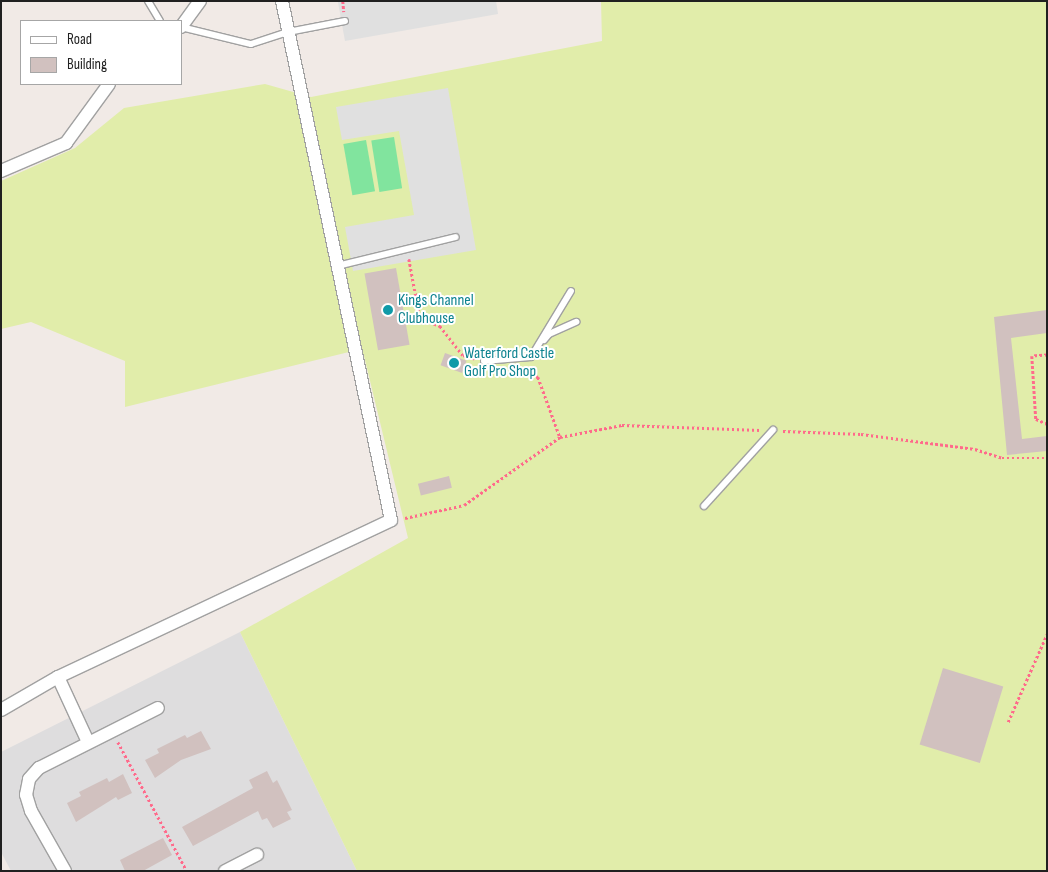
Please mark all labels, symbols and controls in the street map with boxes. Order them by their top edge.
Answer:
legend [20,20,182,85]
text: Road [67,30,92,49]
text: Building [67,55,107,74]
place label: Kings Channel Clubhouse [398,291,474,329]
marker: Kings Channel Clubhouse [382,304,394,316]
place label: Waterford Castle Golf Pro Shop [464,344,554,382]
marker: Waterford Castle Golf Pro Shop [448,357,460,369]

